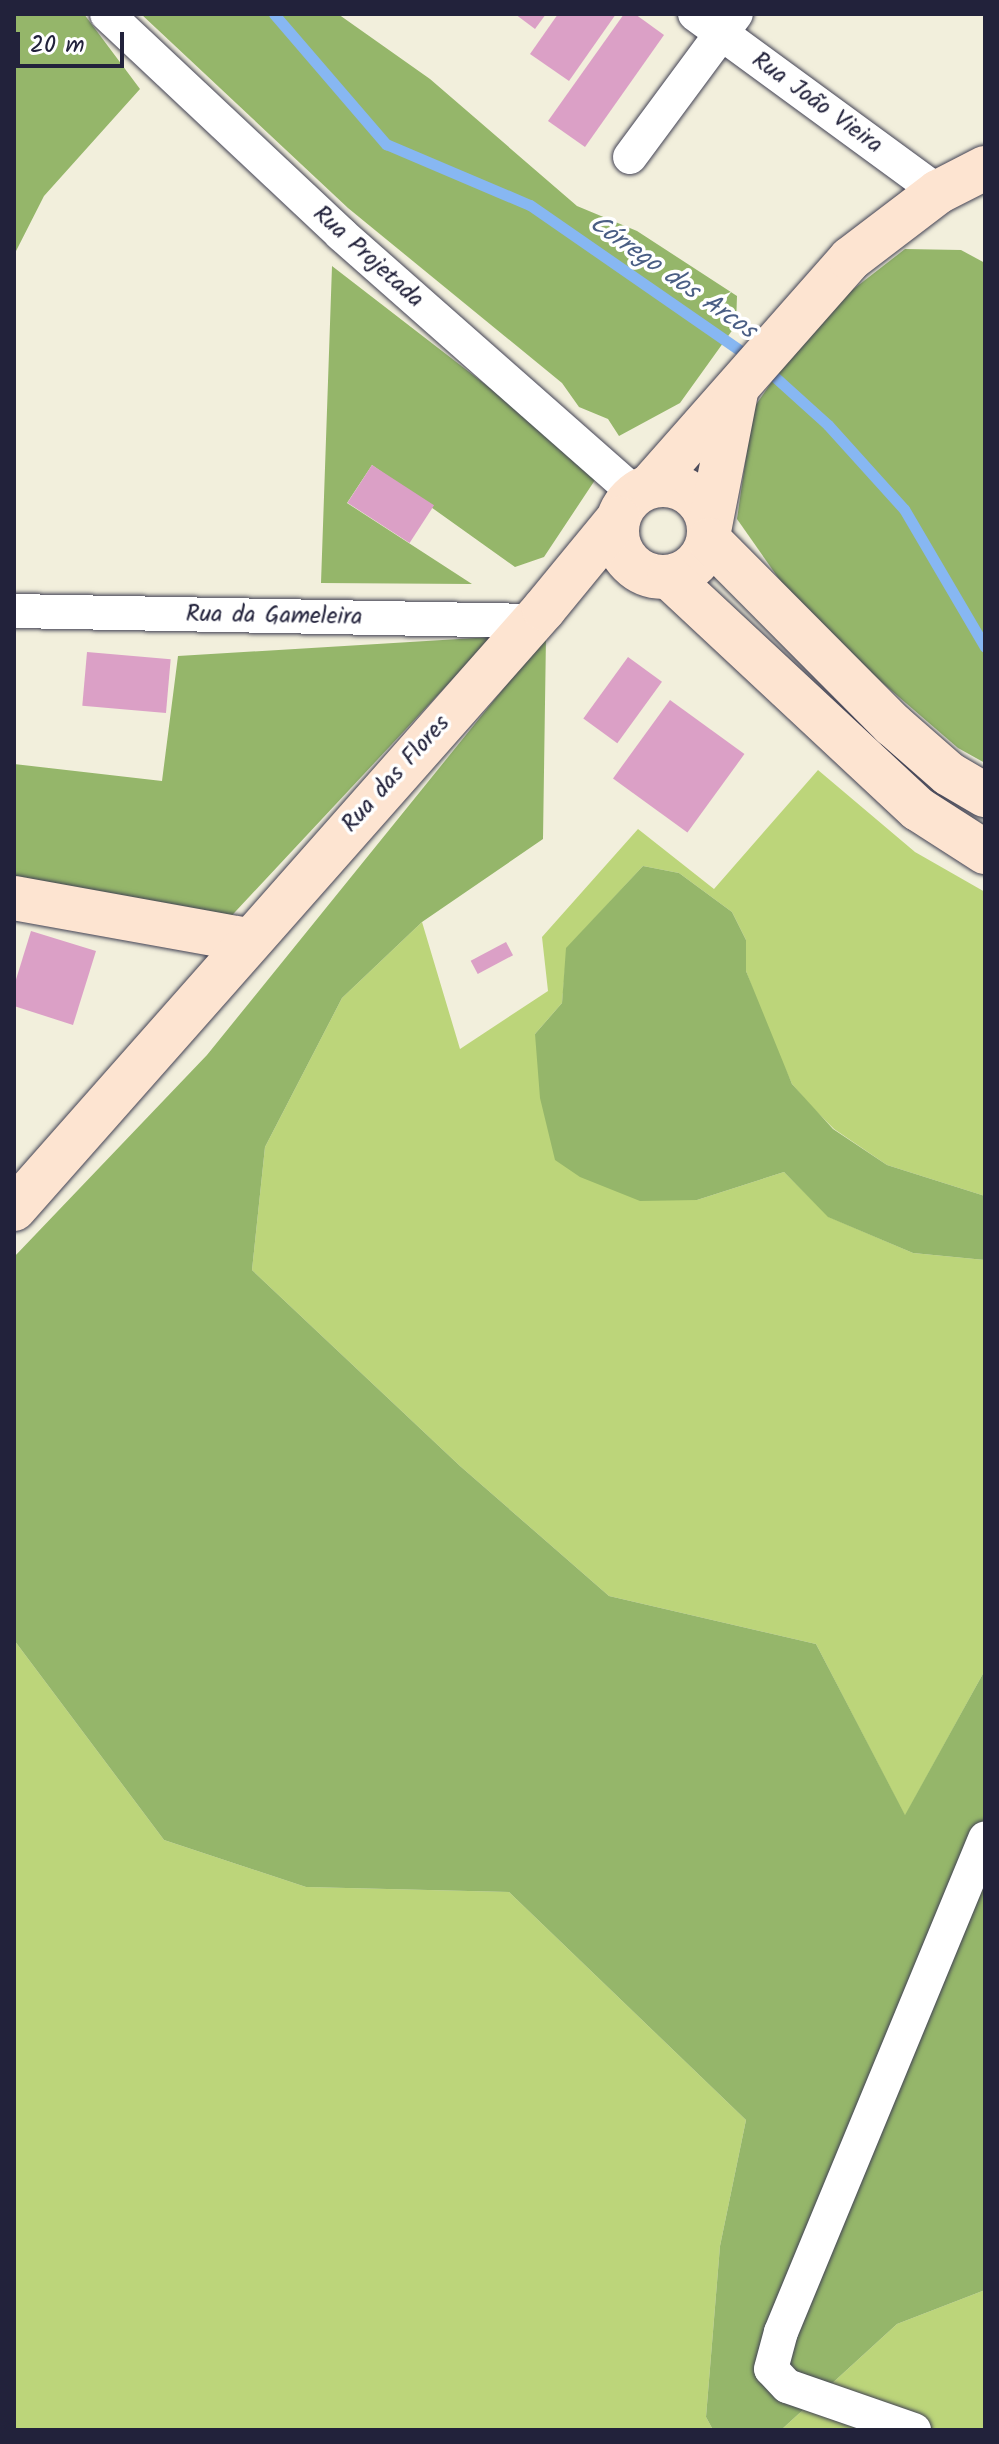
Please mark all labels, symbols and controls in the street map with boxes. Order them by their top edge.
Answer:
scale bar [20,16,128,66]
text: 20 m [30,26,85,65]
street label: Rua João Vieira [746,46,888,160]
street label: Rua Projetada [307,200,429,314]
water label: Córrego dos Arcos [583,209,761,347]
street label: Rua da Gameleira [185,600,363,632]
street label: Rua das Flores [336,709,456,839]

